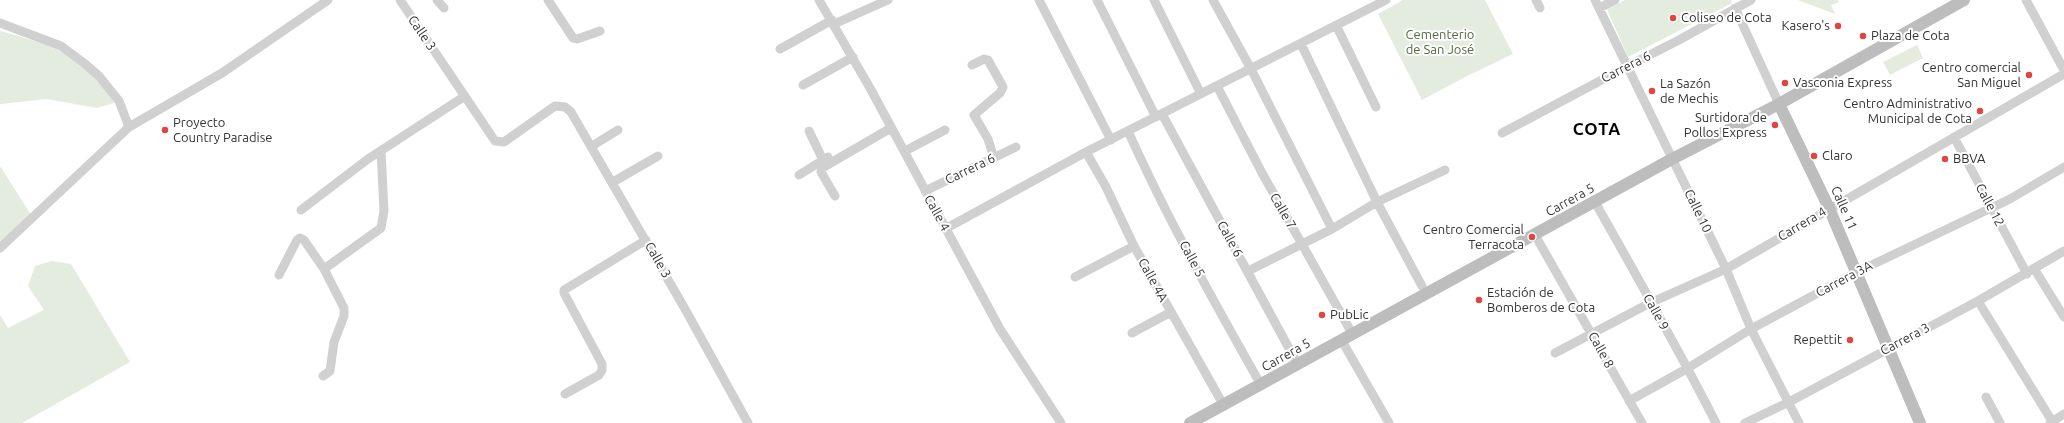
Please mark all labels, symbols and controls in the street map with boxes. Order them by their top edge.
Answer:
place label: Coliseo de Cota [1681,10,1772,26]
street label: Calle 3 [405,12,439,54]
marker: Coliseo de Cota [1668,13,1678,23]
place label: Kasero's [1782,18,1830,34]
marker: Kasero's [1833,21,1843,31]
park label: Cementerio de San José [1406,27,1474,58]
place label: Plaza de Cota [1871,28,1950,44]
marker: Plaza de Cota [1858,31,1868,41]
street label: Carrera 6 [1599,48,1653,86]
place label: Centro comercial San Miguel [1922,60,2021,91]
marker: Centro comercial San Miguel [2024,70,2034,80]
place label: Vasconia Express [1793,75,1892,91]
place label: La Sazón de Mechis [1660,76,1718,107]
marker: Vasconia Express [1780,78,1790,88]
marker: La Sazón de Mechis [1647,86,1657,96]
place label: Centro Administrativo Municipal de Cota [1843,96,1972,127]
marker: Centro Administrativo Municipal de Cota [1975,106,1985,116]
place label: Surtidora de Pollos Express [1684,110,1767,141]
place label: Proyecto Country Paradise [173,115,272,146]
district label: COTA [1573,119,1621,139]
marker: Surtidora de Pollos Express [1770,120,1780,130]
marker: Proyecto Country Paradise [160,125,170,135]
place label: Claro [1822,148,1853,164]
street label: Carrera 6 [942,150,998,188]
marker: Claro [1809,151,1819,161]
place label: BBVA [1953,151,1985,167]
marker: BBVA [1940,154,1950,164]
street label: Carrera 5 [1543,180,1597,220]
street label: Calle 12 [1972,181,2008,229]
street label: Calle 11 [1827,184,1861,232]
street label: Calle 10 [1681,187,1715,235]
street label: Calle 7 [1267,190,1299,232]
street label: Calle 4 [921,192,953,234]
street label: Carrera 4 [1775,204,1829,244]
street label: Calle 6 [1214,218,1246,260]
place label: Centro Comercial Terracota [1423,222,1524,253]
marker: Centro Comercial Terracota [1527,232,1537,242]
street label: Calle 5 [1176,238,1208,280]
street label: Calle 3 [642,239,674,281]
street label: Calle 4A [1135,255,1171,305]
street label: Carrera 3A [1813,258,1875,300]
place label: Estación de Bomberos de Cota [1487,285,1595,316]
street label: Calle 9 [1640,291,1672,333]
marker: Estación de Bomberos de Cota [1474,295,1484,305]
place label: PubLic [1330,307,1369,323]
marker: PubLic [1317,310,1327,320]
street label: Carrera 3 [1878,320,1932,358]
street label: Calle 8 [1585,329,1617,371]
place label: Repettit [1793,332,1842,348]
street label: Carrera 5 [1259,335,1313,375]
marker: Repettit [1845,335,1855,345]

